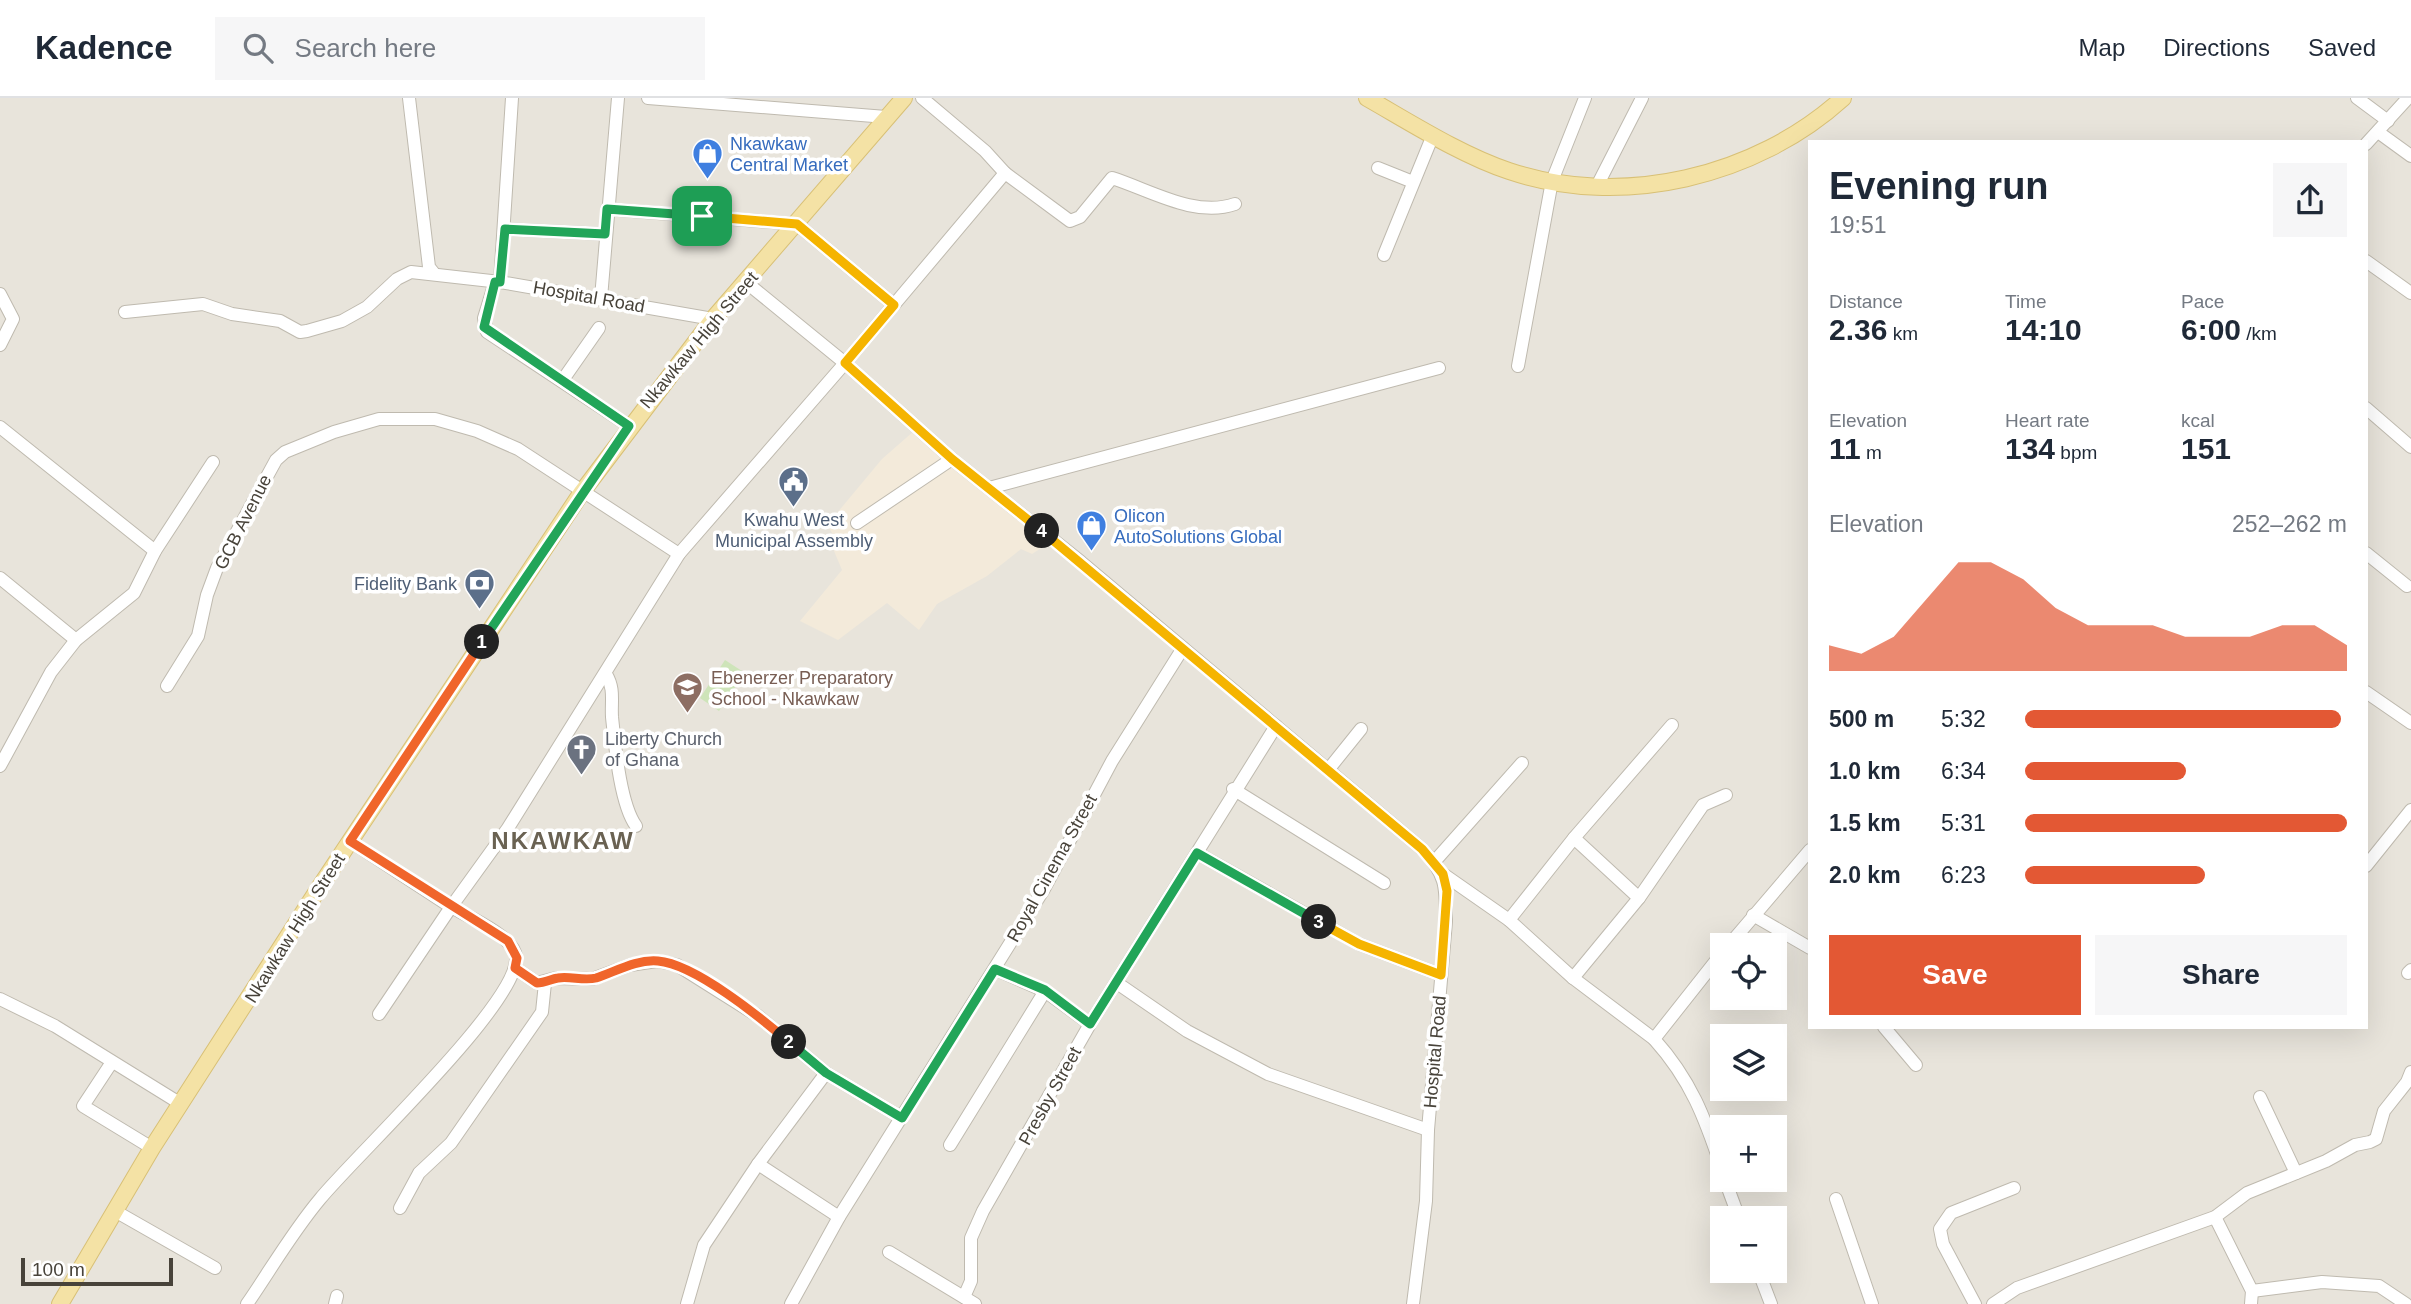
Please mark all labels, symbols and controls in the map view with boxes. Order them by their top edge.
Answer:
search box [215,17,705,80]
text: Kadence [35,29,173,66]
icon: search [239,29,277,67]
text: Search here [295,33,436,63]
text: Map [2079,34,2125,61]
text: Directions [2163,34,2270,61]
text: Saved [2308,34,2376,61]
place label: Nkawkaw Central Market [730,134,848,175]
shop icon: Nkawkaw Central Market [690,137,724,181]
button: share [2273,163,2347,237]
text: Evening run [1829,165,2049,207]
pin [672,186,732,246]
icon: arrive [683,197,721,235]
text: 19:51 [1829,212,1887,238]
street label: Nkawkaw High Street [636,268,762,412]
street label: Hospital Road [532,277,646,317]
text: Distance [1829,291,1903,312]
text: Time [2005,291,2047,312]
text: Pace [2181,291,2224,312]
text: 2.36 [1829,313,1887,346]
text: 14:10 [2005,313,2082,346]
text: 6:00 [2181,313,2241,346]
text: km [1887,323,1918,344]
text: /km [2241,323,2277,344]
text: Elevation [1829,410,1907,431]
text: Heart rate [2005,410,2089,431]
text: kcal [2181,410,2215,431]
text: 11 [1829,432,1861,465]
text: 134 [2005,432,2055,465]
text: 151 [2181,432,2231,465]
text: m [1861,442,1882,463]
text: bpm [2055,442,2097,463]
public building icon: Kwahu West Municipal Assembly [777,465,811,509]
street label: GCB Avenue [211,471,275,573]
place label: Olicon AutoSolutions Global [1114,506,1282,547]
shop icon: Olicon AutoSolutions Global [1074,509,1108,553]
place label: Kwahu West Municipal Assembly [715,510,873,551]
text: Elevation [1829,511,1924,537]
text: 252–262 m [2232,511,2347,537]
pin: 4 [1024,514,1060,548]
text: 4 [1036,520,1047,541]
bank icon: Fidelity Bank [463,567,497,611]
place label: Fidelity Bank [354,574,458,594]
pin: 1 [464,624,500,660]
text: 1 [476,631,487,652]
place label: Ebenerzer Preparatory School - Nkawkaw [711,668,893,709]
school or university icon: Ebenerzer Preparatory School - Nkawkaw [671,671,705,715]
text: 500 m [1829,706,1894,732]
text: 5:32 [1941,706,1986,732]
place label: Liberty Church of Ghana [605,729,722,770]
church icon: Liberty Church of Ghana [565,732,599,776]
text: 1.0 km [1829,758,1901,784]
text: 6:34 [1941,758,1986,784]
street label: Royal Cinema Street [1003,791,1101,945]
text: 1.5 km [1829,810,1901,836]
text: 5:31 [1941,810,1986,836]
district label: NKAWKAW [491,827,635,854]
street label: Nkawkaw High Street [241,850,349,1006]
text: 2.0 km [1829,862,1901,888]
text: 6:23 [1941,862,1986,888]
pin: 3 [1302,904,1336,940]
text: 3 [1313,911,1324,932]
map controls [1710,933,1787,1283]
button: locate [1710,933,1787,1010]
button: Save [1829,935,2081,1015]
button: Share [2095,935,2347,1015]
street label: Hospital Road [1420,995,1450,1109]
pin: 2 [772,1024,806,1060]
button: layers [1710,1024,1787,1101]
text: 2 [783,1031,794,1052]
street label: Presby Street [1015,1043,1085,1149]
button: + [1710,1115,1787,1192]
button: − [1710,1206,1787,1283]
scale bar [21,1255,173,1287]
text: 100 m [32,1259,85,1280]

